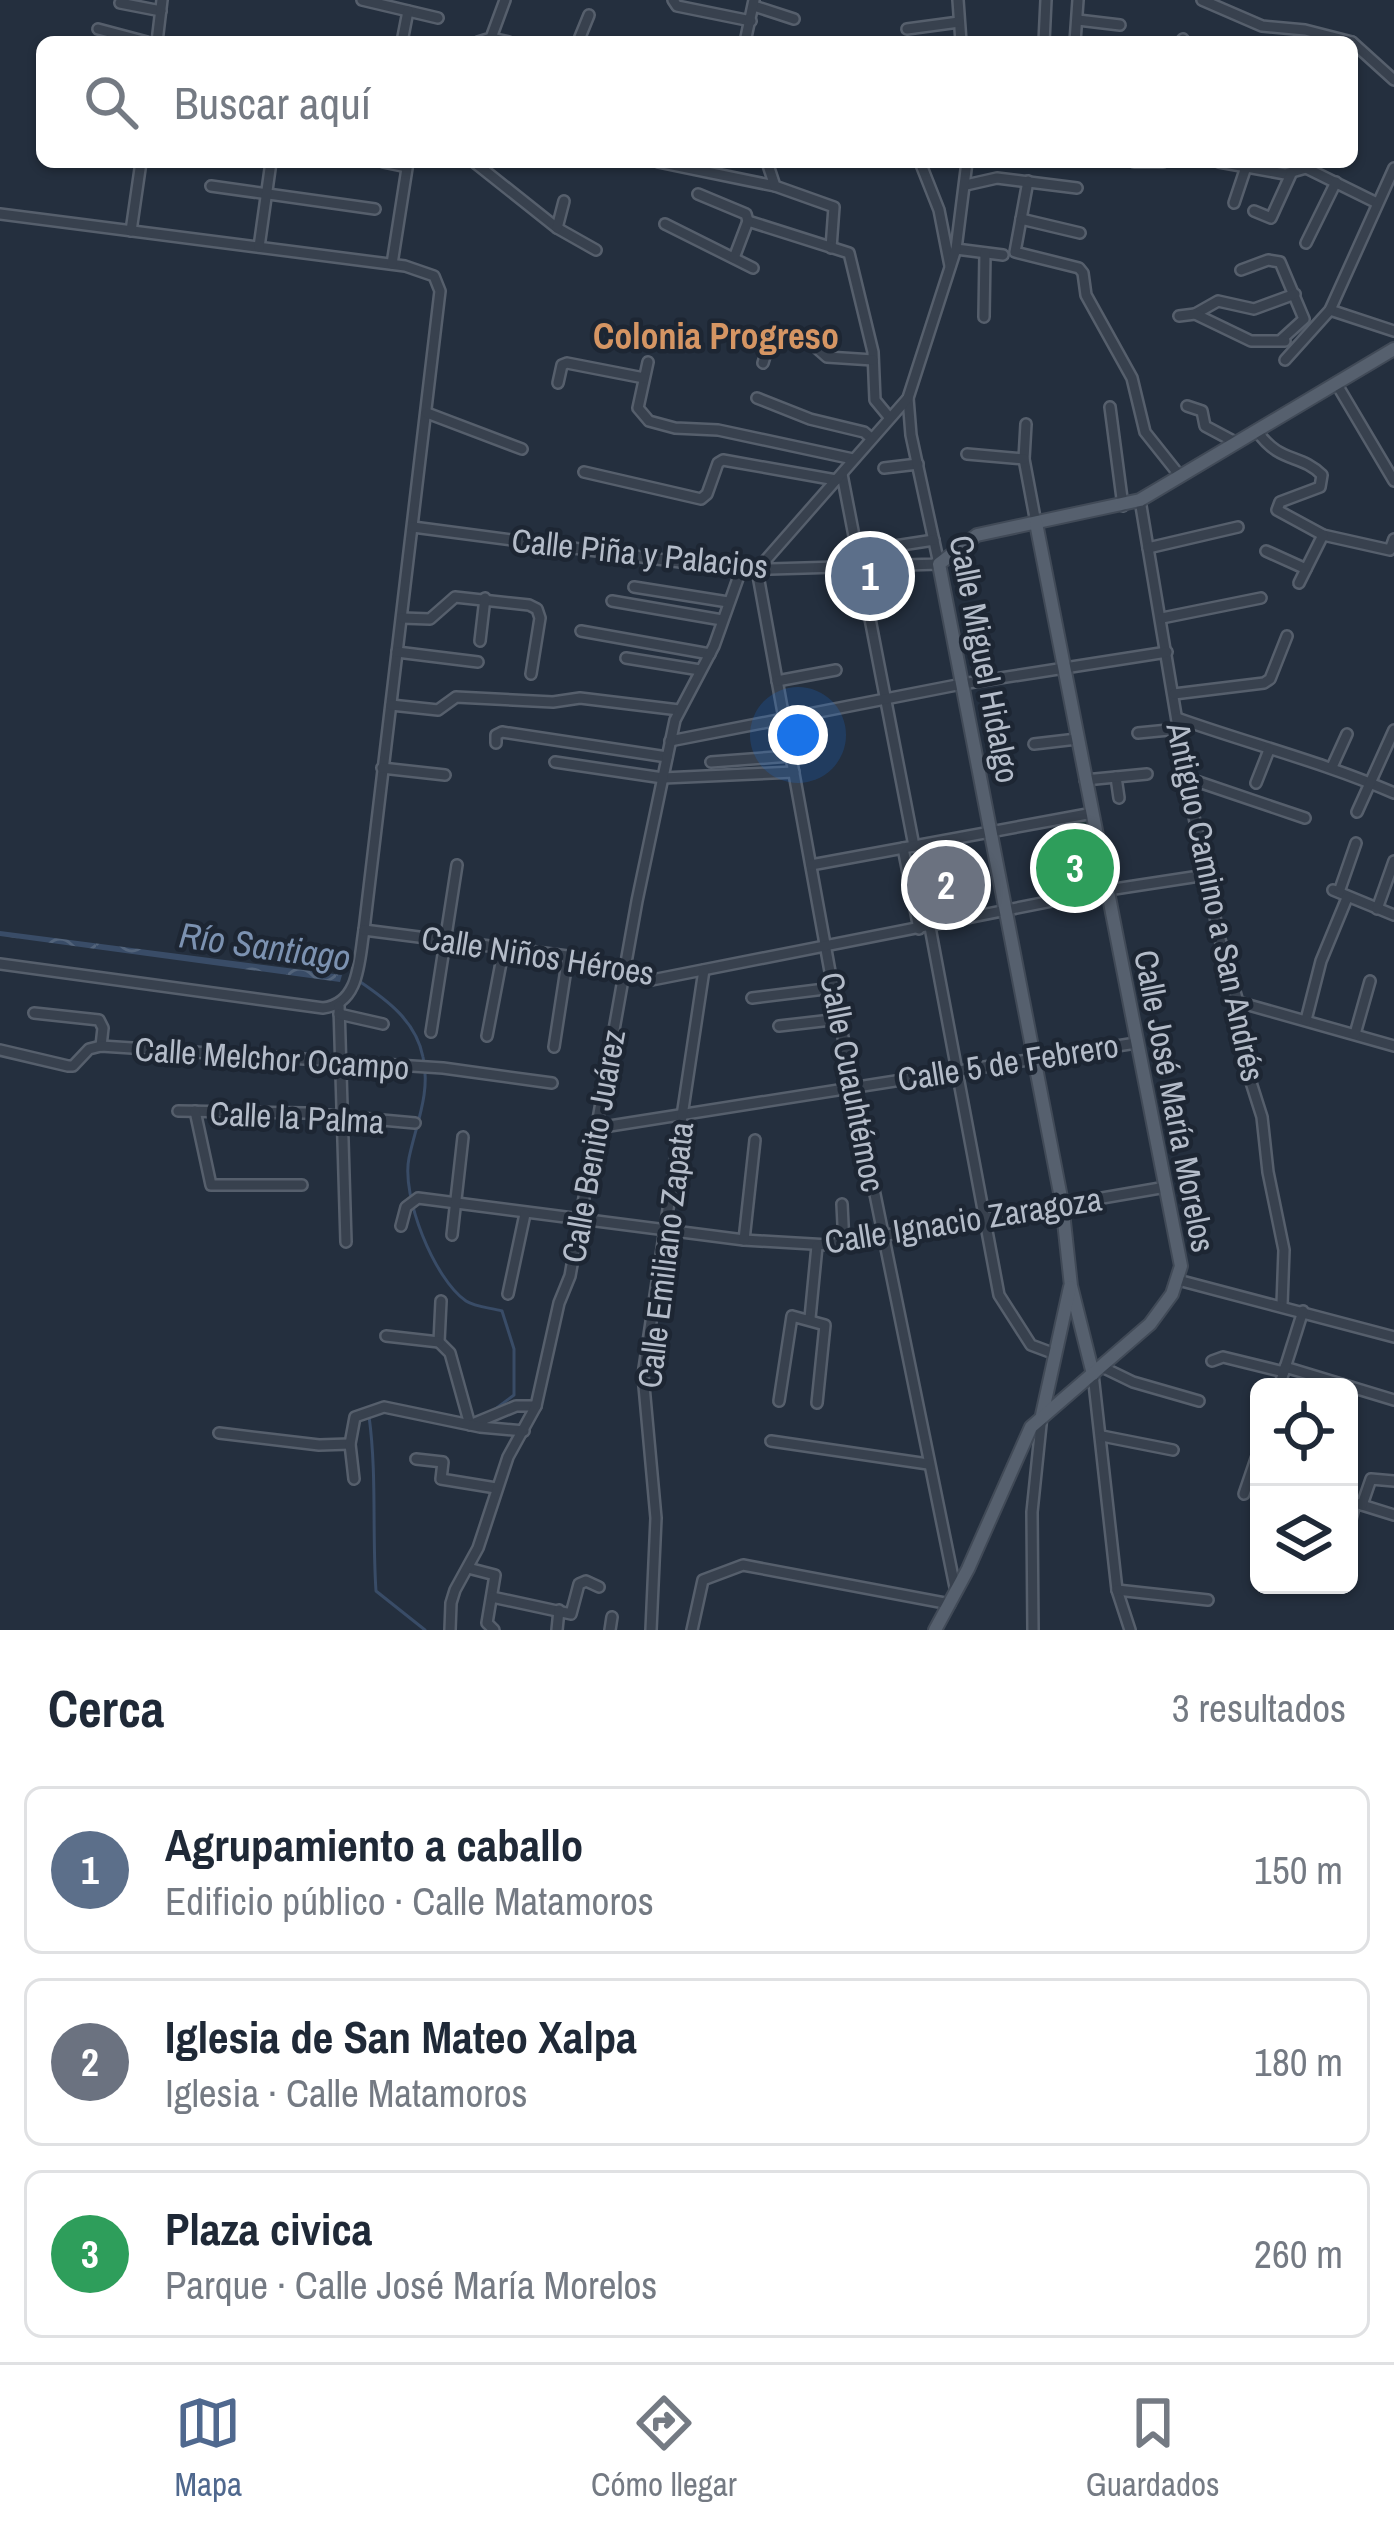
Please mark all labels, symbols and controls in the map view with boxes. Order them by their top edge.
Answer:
search box [36,36,1358,168]
icon: search [78,69,144,135]
text: Buscar aquí [174,72,371,133]
district label: Colonia Progreso [593,312,839,360]
street label: Calle Piña y Palacios [510,518,770,588]
pin: 1 [831,531,909,621]
street label: Calle Miguel Hidalgo [939,532,1031,786]
your location [768,705,828,765]
street label: Antiguo Camino a San Andrés [1156,718,1276,1085]
pin: 3 [1036,823,1114,913]
pin: 2 [907,840,985,930]
water label: Río Santiago [176,910,354,982]
street label: Calle Niños Héroes [419,915,657,995]
street label: Calle José María Morelos [1124,946,1226,1256]
street label: Calle Cuauhtémoc [810,969,896,1195]
street label: Calle 5 de Febrero [895,1023,1121,1101]
street label: Calle Melchor Ocampo [133,1026,411,1090]
street label: Calle Benito Juárez [551,1026,635,1266]
street label: Calle la Palma [209,1090,385,1144]
street label: Calle Emiliano Zapata [627,1119,703,1391]
street label: Calle Ignacio Zaragoza [821,1176,1105,1264]
map controls [1250,1378,1358,1594]
button: locate [1250,1378,1358,1486]
button: layers [1250,1486,1358,1594]
text: Cerca [48,1674,164,1743]
text: 3 resultados [1172,1682,1346,1734]
text: Agrupamiento a caballo [165,1814,583,1875]
text: 1 [81,1844,99,1896]
text: 150 m [1254,1844,1343,1896]
text: Edificio público · Calle Matamoros [165,1875,654,1927]
text: Iglesia de San Mateo Xalpa [165,2006,637,2067]
text: 2 [81,2036,99,2088]
text: 180 m [1254,2036,1343,2088]
text: Iglesia · Calle Matamoros [165,2067,528,2119]
text: Plaza civica [165,2198,372,2259]
text: 3 [81,2228,99,2280]
text: 260 m [1254,2228,1343,2280]
text: Parque · Calle José María Morelos [165,2259,657,2311]
tab: Mapa [174,2390,242,2506]
tab: Cómo llegar [591,2390,737,2506]
tab: Guardados [1086,2390,1220,2506]

